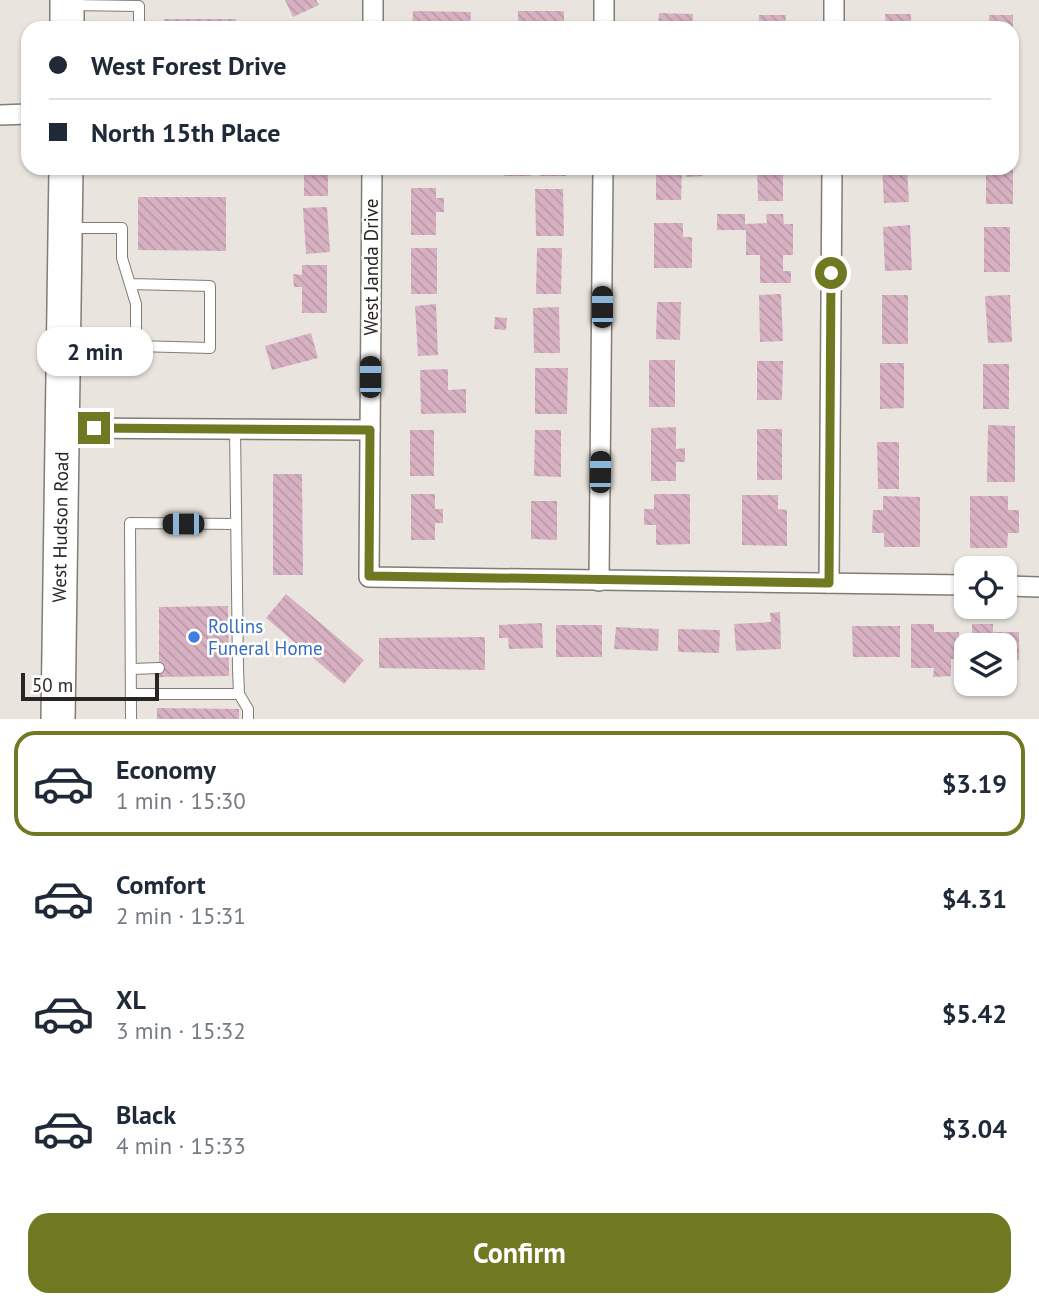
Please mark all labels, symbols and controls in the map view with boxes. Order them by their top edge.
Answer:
text: West Forest Drive [91,49,286,82]
text: North 15th Place [91,116,281,149]
street label: West Janda Drive [359,199,383,335]
route start [815,257,847,289]
car [592,286,613,328]
callout: 2 min [36,326,152,376]
text: 2 min [67,337,123,366]
car [360,356,381,398]
route end [78,412,110,444]
street label: West Hudson Road [47,451,73,603]
car [590,451,611,493]
car [163,514,205,535]
map controls [954,556,1017,696]
button: locate [954,556,1017,619]
place label: Rollins Funeral Home [208,614,323,660]
marker: Rollins Funeral Home [186,629,202,645]
button: layers [954,633,1017,696]
scale bar [21,670,159,702]
text: 50 m [32,673,73,697]
icon: car [32,752,95,815]
text: Economy [116,753,216,786]
text: $3.19 [942,767,1007,800]
text: 1 min · 15:30 [116,786,246,815]
icon: car [32,867,95,930]
text: Comfort [116,868,206,901]
text: $4.31 [942,882,1007,915]
text: 2 min · 15:31 [116,901,246,930]
icon: car [32,982,95,1045]
text: XL [116,983,146,1016]
text: $5.42 [942,997,1007,1030]
text: 3 min · 15:32 [116,1016,246,1045]
icon: car [32,1097,95,1160]
text: Black [116,1098,176,1131]
text: $3.04 [942,1112,1007,1145]
text: 4 min · 15:33 [116,1131,246,1160]
button: Confirm [28,1213,1011,1293]

